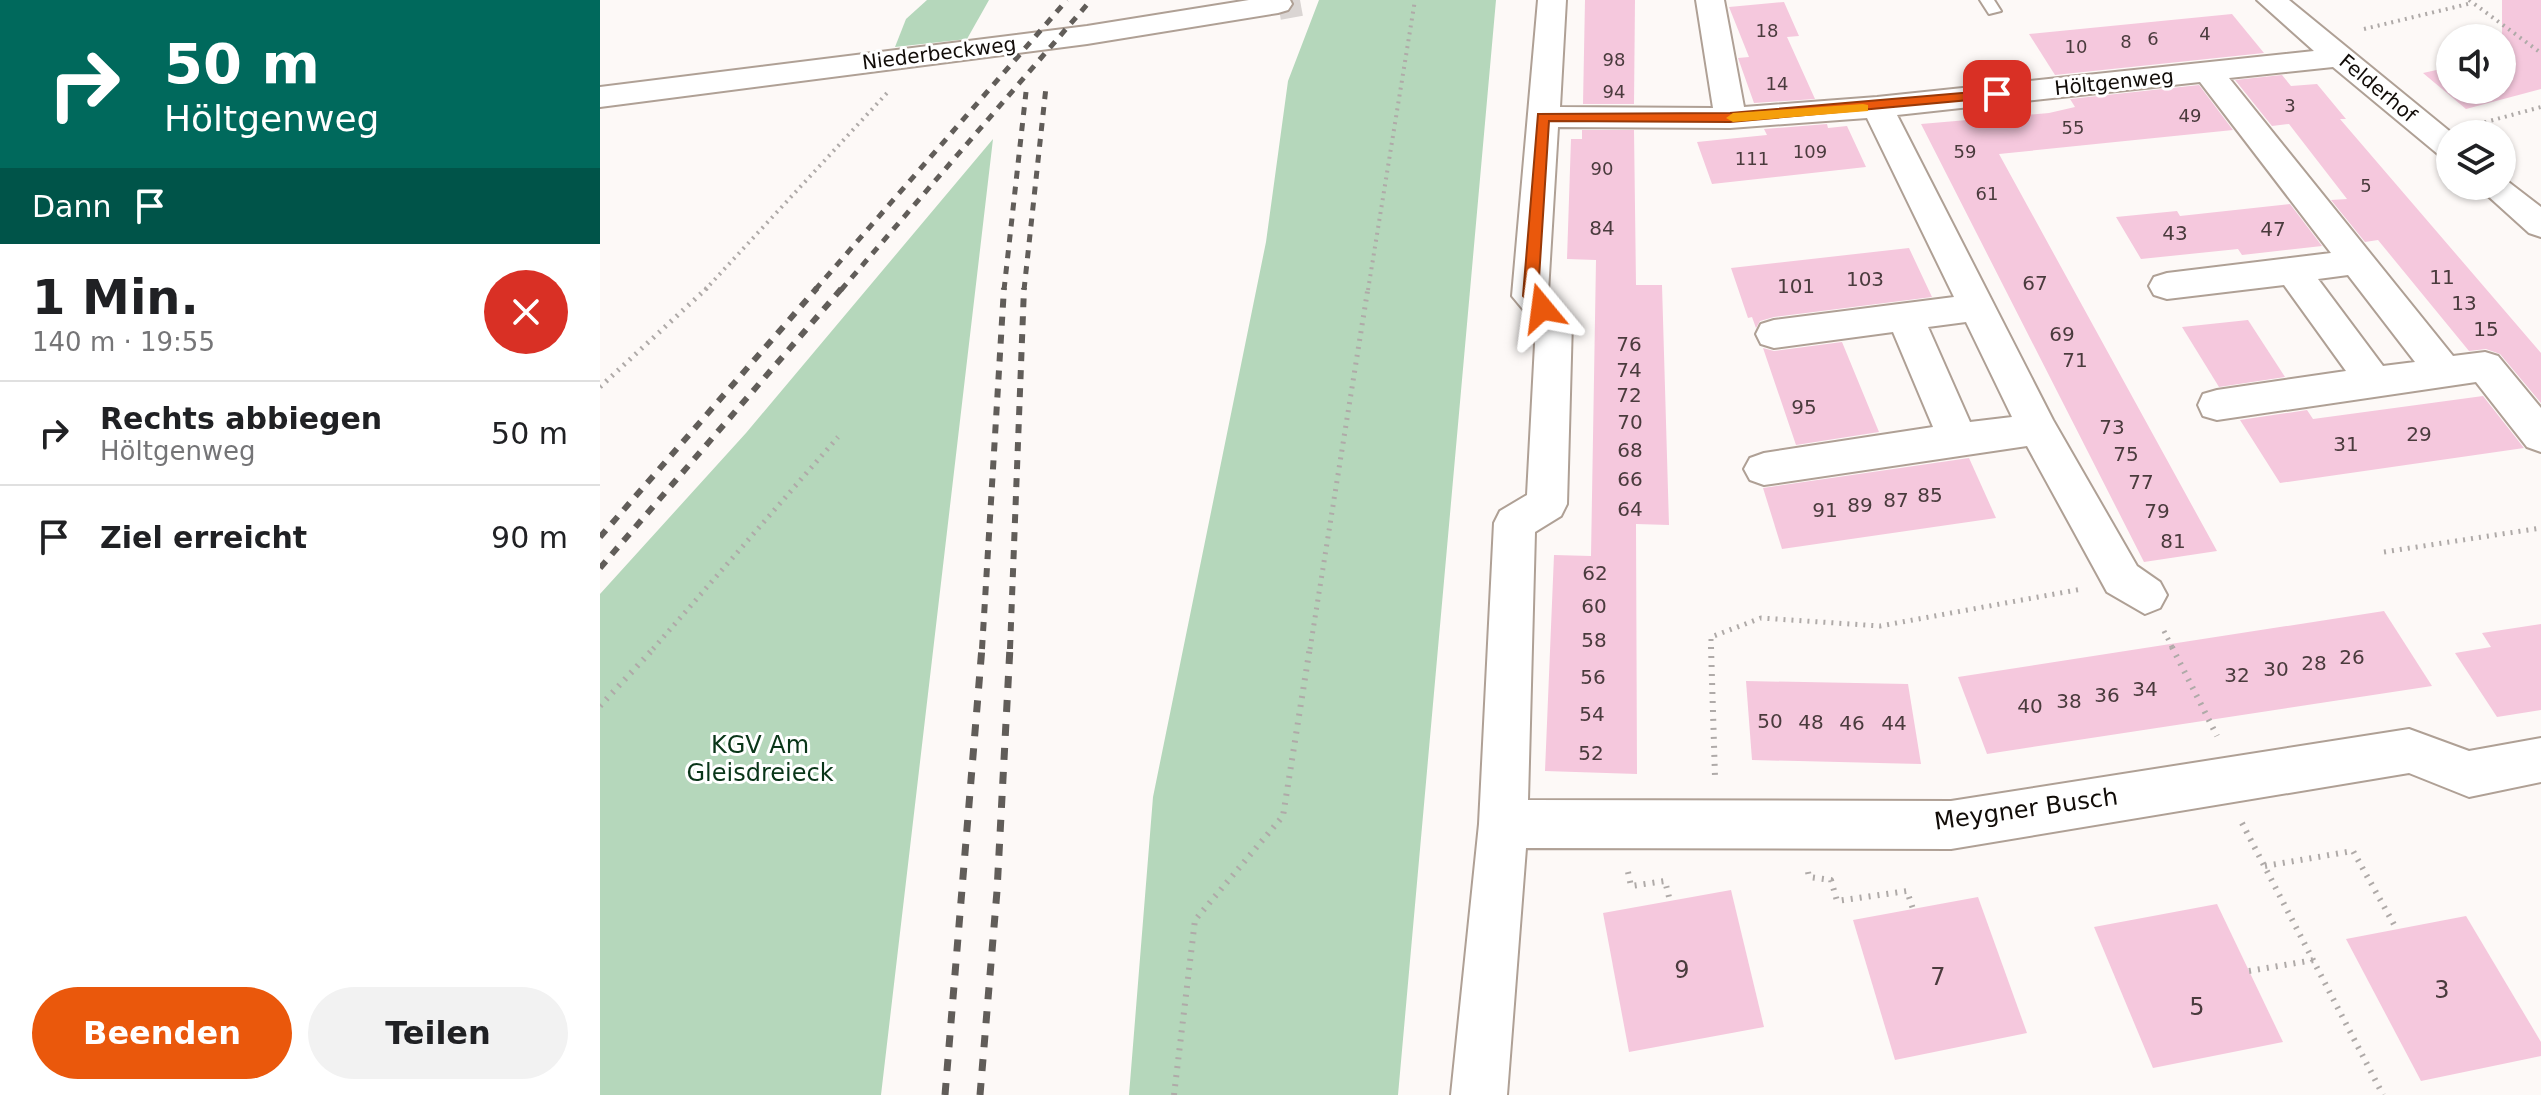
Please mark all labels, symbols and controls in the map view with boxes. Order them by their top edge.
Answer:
house number: 18 [1756,20,1778,41]
house number: 4 [2199,23,2211,44]
map controls [2436,24,2516,200]
button: sound [2436,24,2516,104]
house number: 6 [2147,28,2159,49]
text: 50 m [164,31,320,96]
house number: 8 [2120,31,2132,52]
icon: right [32,32,136,136]
street label: Niederbeckweg [861,32,1017,74]
house number: 10 [2065,36,2087,57]
house number: 98 [1603,49,1625,70]
street label: Felderhof [2335,49,2422,128]
pin [1963,60,2031,128]
street label: Höltgenweg [2053,64,2175,100]
icon: arrive [1975,72,2019,116]
house number: 14 [1766,73,1788,94]
house number: 94 [1603,81,1625,102]
house number: 3 [2284,95,2296,116]
text: Höltgenweg [164,98,379,139]
house number: 49 [2179,105,2201,126]
house number: 55 [2062,117,2084,138]
button: layers [2436,120,2516,200]
house number: 109 [1793,141,1827,162]
house number: 59 [1954,141,1976,162]
house number: 111 [1735,148,1769,169]
house number: 90 [1591,158,1613,179]
house number: 5 [2360,175,2372,196]
house number: 61 [1976,183,1998,204]
icon: arrive [128,184,172,228]
text: Dann [32,189,112,224]
house number: 84 [1589,216,1615,240]
house number: 47 [2260,217,2286,241]
house number: 43 [2162,221,2188,245]
house number: 11 [2429,265,2455,289]
position arrow [1500,266,1584,350]
house number: 103 [1846,267,1884,291]
text: 1 Min. [32,269,199,325]
button: close [484,270,568,354]
house number: 67 [2022,271,2048,295]
house number: 101 [1777,274,1815,298]
house number: 13 [2451,291,2477,315]
house number: 15 [2473,317,2499,341]
house number: 69 [2049,322,2075,346]
text: 140 m · 19:55 [32,327,215,357]
house number: 76 [1616,332,1642,356]
house number: 71 [2062,348,2088,372]
house number: 74 [1616,358,1642,382]
house number: 72 [1616,383,1642,407]
house number: 95 [1791,395,1817,419]
text: Rechts abbiegen [100,401,382,436]
house number: 70 [1617,410,1643,434]
icon: right [32,411,76,455]
house number: 73 [2099,415,2125,439]
text: 50 m [491,416,568,451]
house number: 29 [2406,422,2432,446]
house number: 31 [2333,432,2359,456]
text: Höltgenweg [100,436,256,466]
house number: 68 [1617,438,1643,462]
house number: 75 [2113,442,2139,466]
house number: 66 [1617,467,1643,491]
house number: 77 [2128,470,2154,494]
house number: 85 [1917,483,1943,507]
house number: 87 [1883,488,1909,512]
house number: 89 [1847,493,1873,517]
house number: 64 [1617,497,1643,521]
house number: 91 [1812,498,1838,522]
house number: 79 [2144,499,2170,523]
icon: arrive [32,515,76,559]
text: Ziel erreicht [100,520,307,555]
text: 90 m [491,520,568,555]
house number: 81 [2160,529,2186,553]
house number: 62 [1582,561,1608,585]
house number: 60 [1581,594,1607,618]
house number: 58 [1581,628,1607,652]
house number: 26 [2339,645,2365,669]
house number: 28 [2301,651,2327,675]
house number: 30 [2263,657,2289,681]
house number: 32 [2224,663,2250,687]
house number: 56 [1580,665,1606,689]
house number: 34 [2132,677,2158,701]
house number: 36 [2094,683,2120,707]
house number: 38 [2056,689,2082,713]
house number: 40 [2017,694,2043,718]
house number: 54 [1579,702,1605,726]
house number: 50 [1757,709,1783,733]
house number: 48 [1798,710,1824,734]
house number: 46 [1839,711,1865,735]
house number: 44 [1881,711,1907,735]
park label: KGV Am Gleisdreieck [686,731,834,787]
house number: 52 [1578,741,1604,765]
street label: Meygner Busch [1932,782,2120,836]
house number: 9 [1674,956,1690,984]
house number: 7 [1930,963,1946,991]
house number: 3 [2434,976,2450,1004]
button: Beenden [32,987,292,1079]
button: Teilen [308,987,568,1079]
house number: 5 [2189,993,2205,1021]

